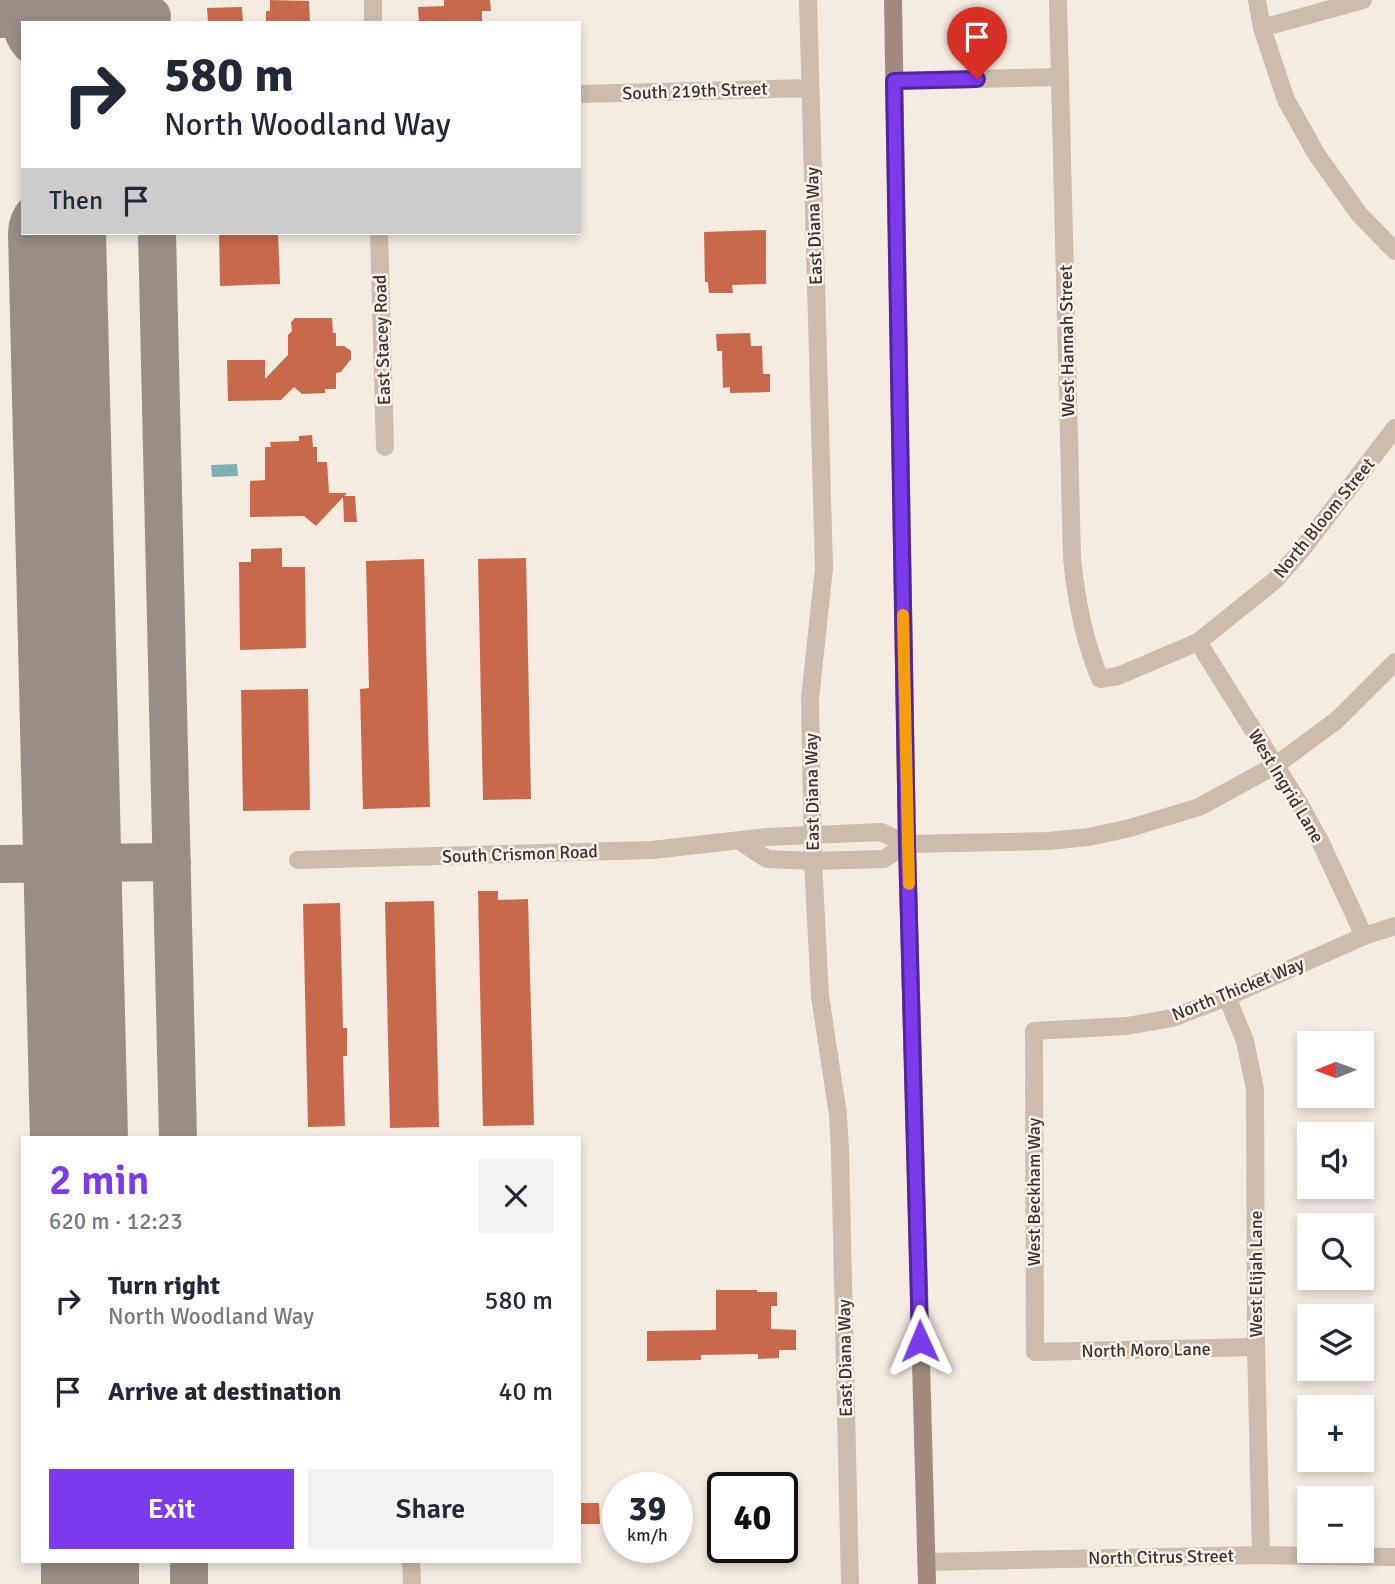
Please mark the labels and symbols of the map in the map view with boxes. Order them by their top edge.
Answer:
pin [947,7,1007,79]
street label: South 219th Street [622,77,768,105]
street label: East Diana Way [801,166,827,285]
street label: West Hannah Street [1055,265,1079,417]
street label: East Stacey Road [369,274,395,406]
street label: North Bloom Street [1269,453,1379,583]
street label: West Ingrid Lane [1243,725,1329,847]
street label: East Diana Way [800,732,824,851]
street label: South Crismon Road [442,840,598,868]
street label: North Thicket Way [1169,952,1308,1026]
north arrow [1297,1031,1374,1108]
street label: West Beckham Way [1023,1117,1045,1266]
street label: West Elijah Lane [1245,1210,1267,1338]
street label: East Diana Way [833,1298,857,1417]
position arrow [883,1304,957,1378]
street label: North Moro Lane [1081,1338,1211,1362]
speed limit sign: 40 [707,1472,798,1563]
street label: North Citrus Street [1088,1545,1234,1569]

